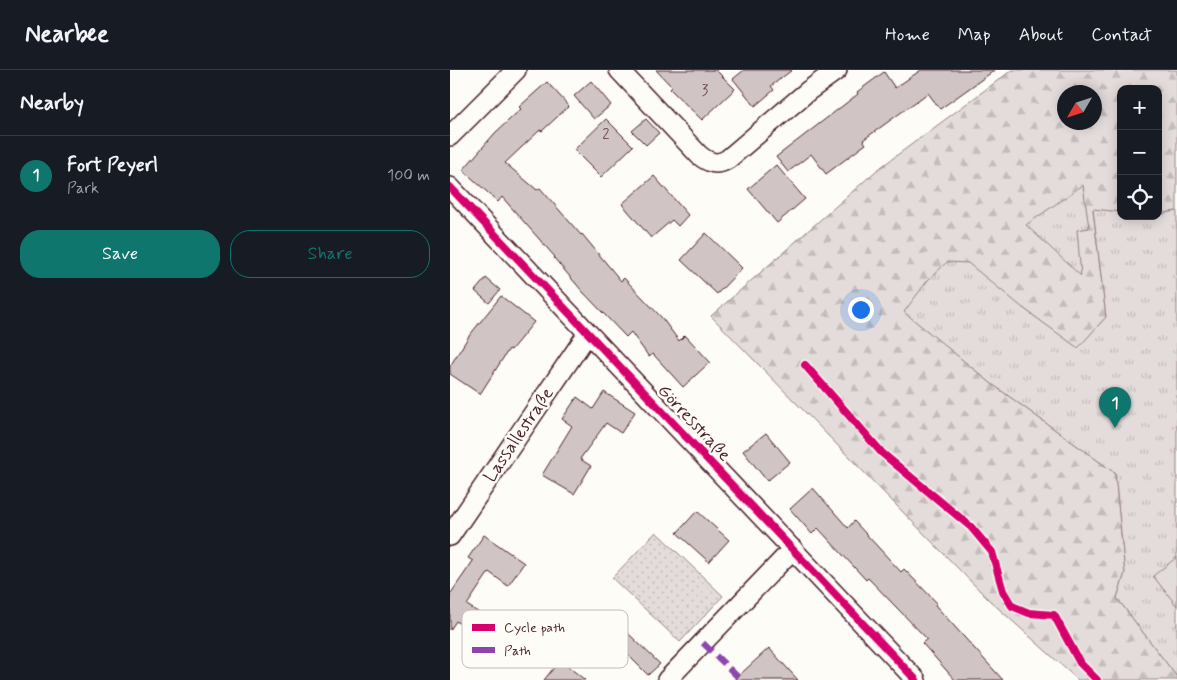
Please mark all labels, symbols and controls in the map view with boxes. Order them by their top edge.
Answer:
text: Nearbee [25,19,109,50]
text: Home [885,23,930,47]
text: Map [958,23,991,47]
text: About [1019,23,1063,47]
text: Contact [1091,23,1152,47]
house number: 3 [702,81,709,101]
north arrow [1057,85,1102,130]
map controls [1117,85,1162,220]
button: + [1117,85,1162,130]
text: Nearby [20,89,84,117]
house number: 2 [602,125,610,145]
button: − [1117,130,1162,175]
text: Fort Peyerl [67,153,158,178]
text: 1 [32,165,40,186]
text: 100 m [387,165,430,186]
button: locate [1117,175,1162,220]
text: Park [67,178,99,199]
button: Save [20,230,220,278]
button: Share [230,230,430,278]
your location [848,297,874,323]
street label: Görresstraße [652,379,736,467]
street label: Lassallestraße [478,383,560,487]
pin: 1 [1099,387,1131,428]
legend [462,610,628,668]
text: Cycle path [504,619,565,637]
text: Path [504,642,531,660]

